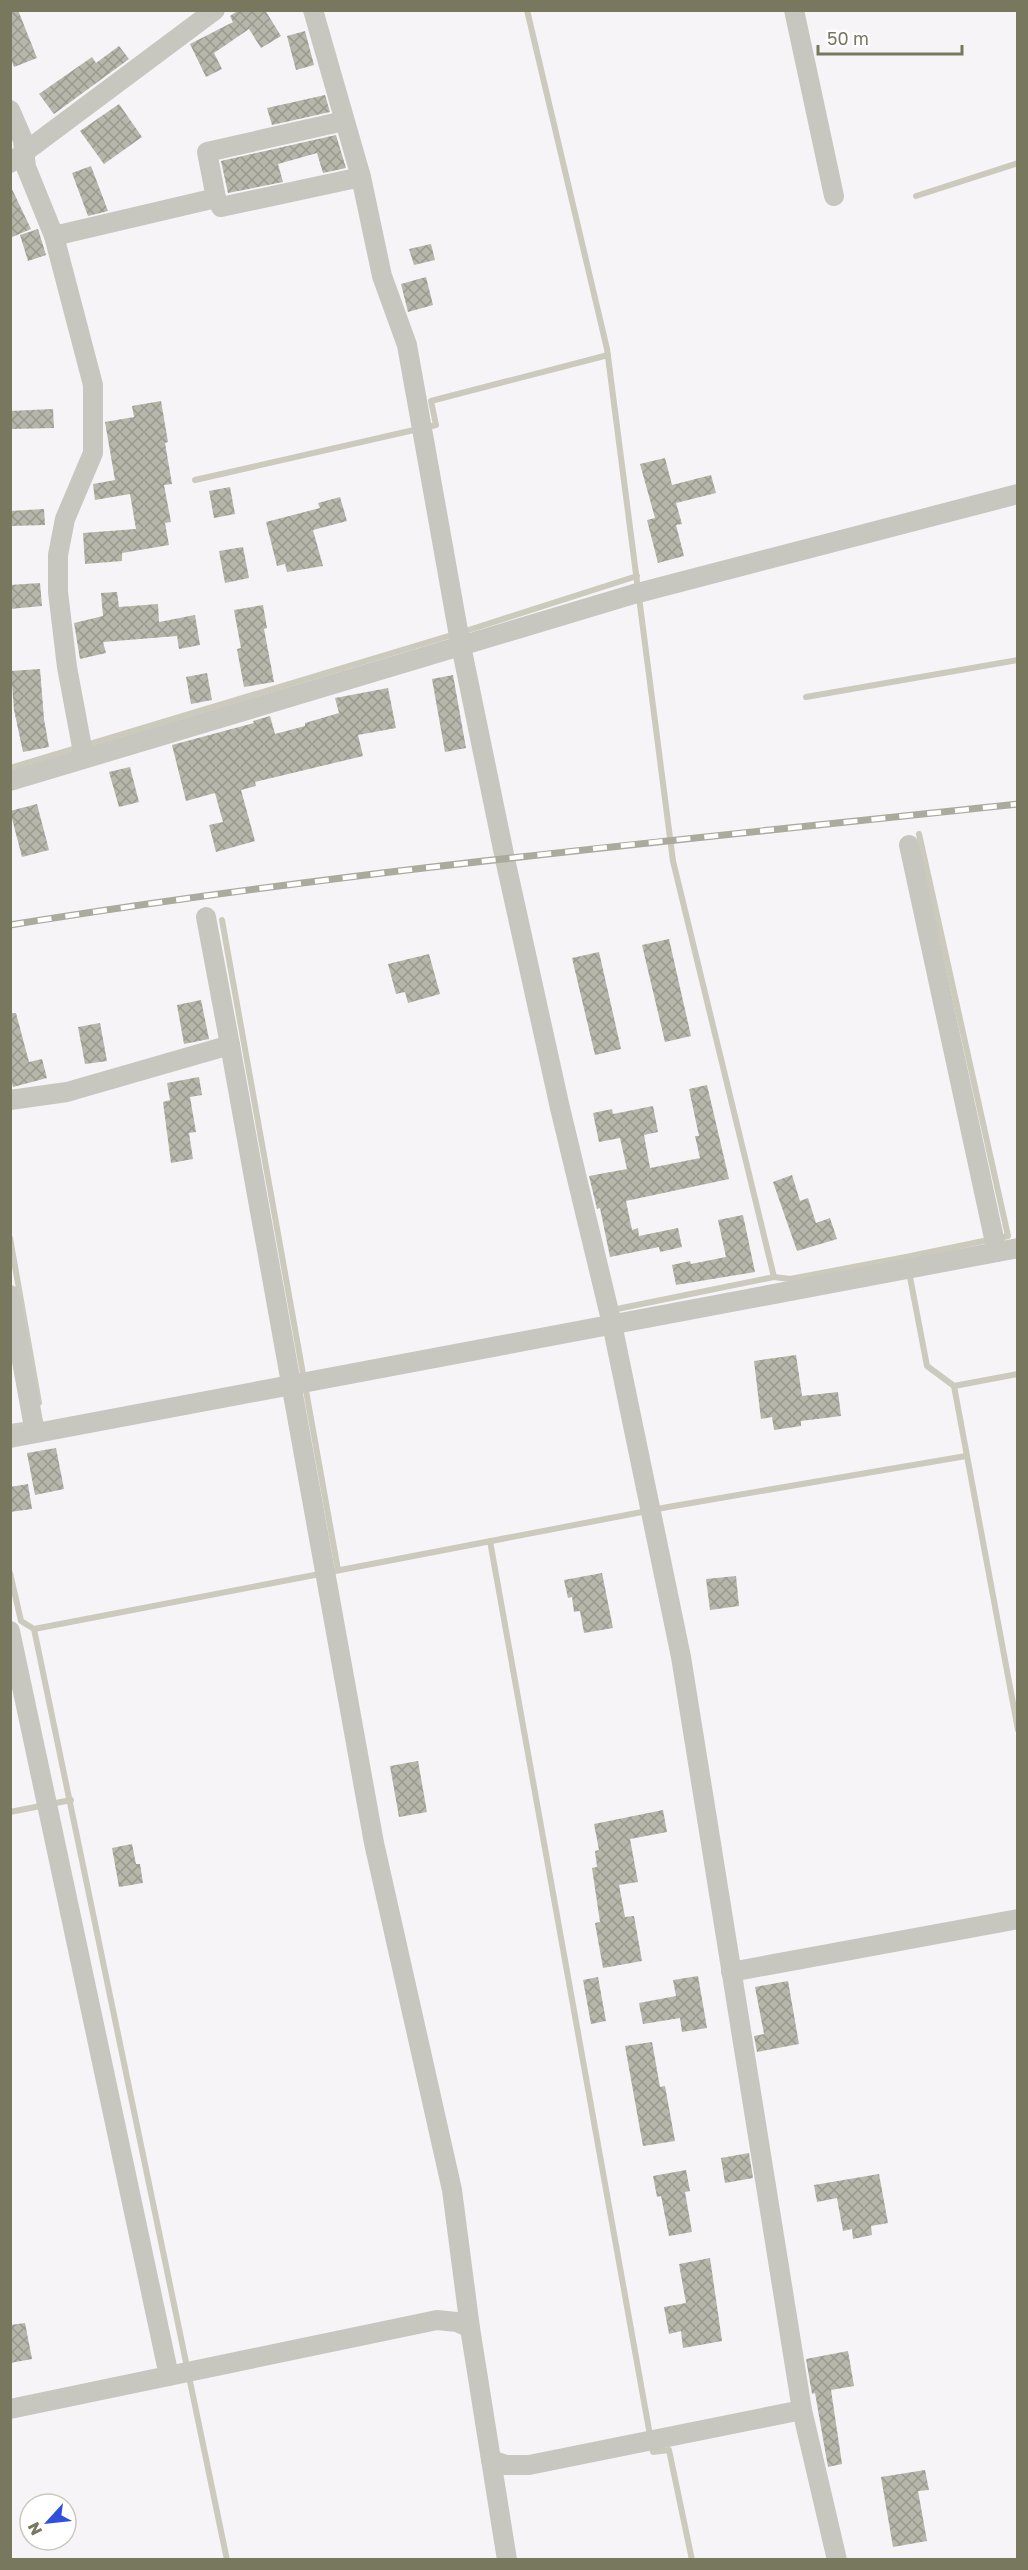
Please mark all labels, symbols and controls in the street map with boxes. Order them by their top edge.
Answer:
scale bar [818,18,962,56]
text: 50 m [827,27,869,49]
north arrow [18,2492,78,2552]
text: N [23,2519,46,2539]

